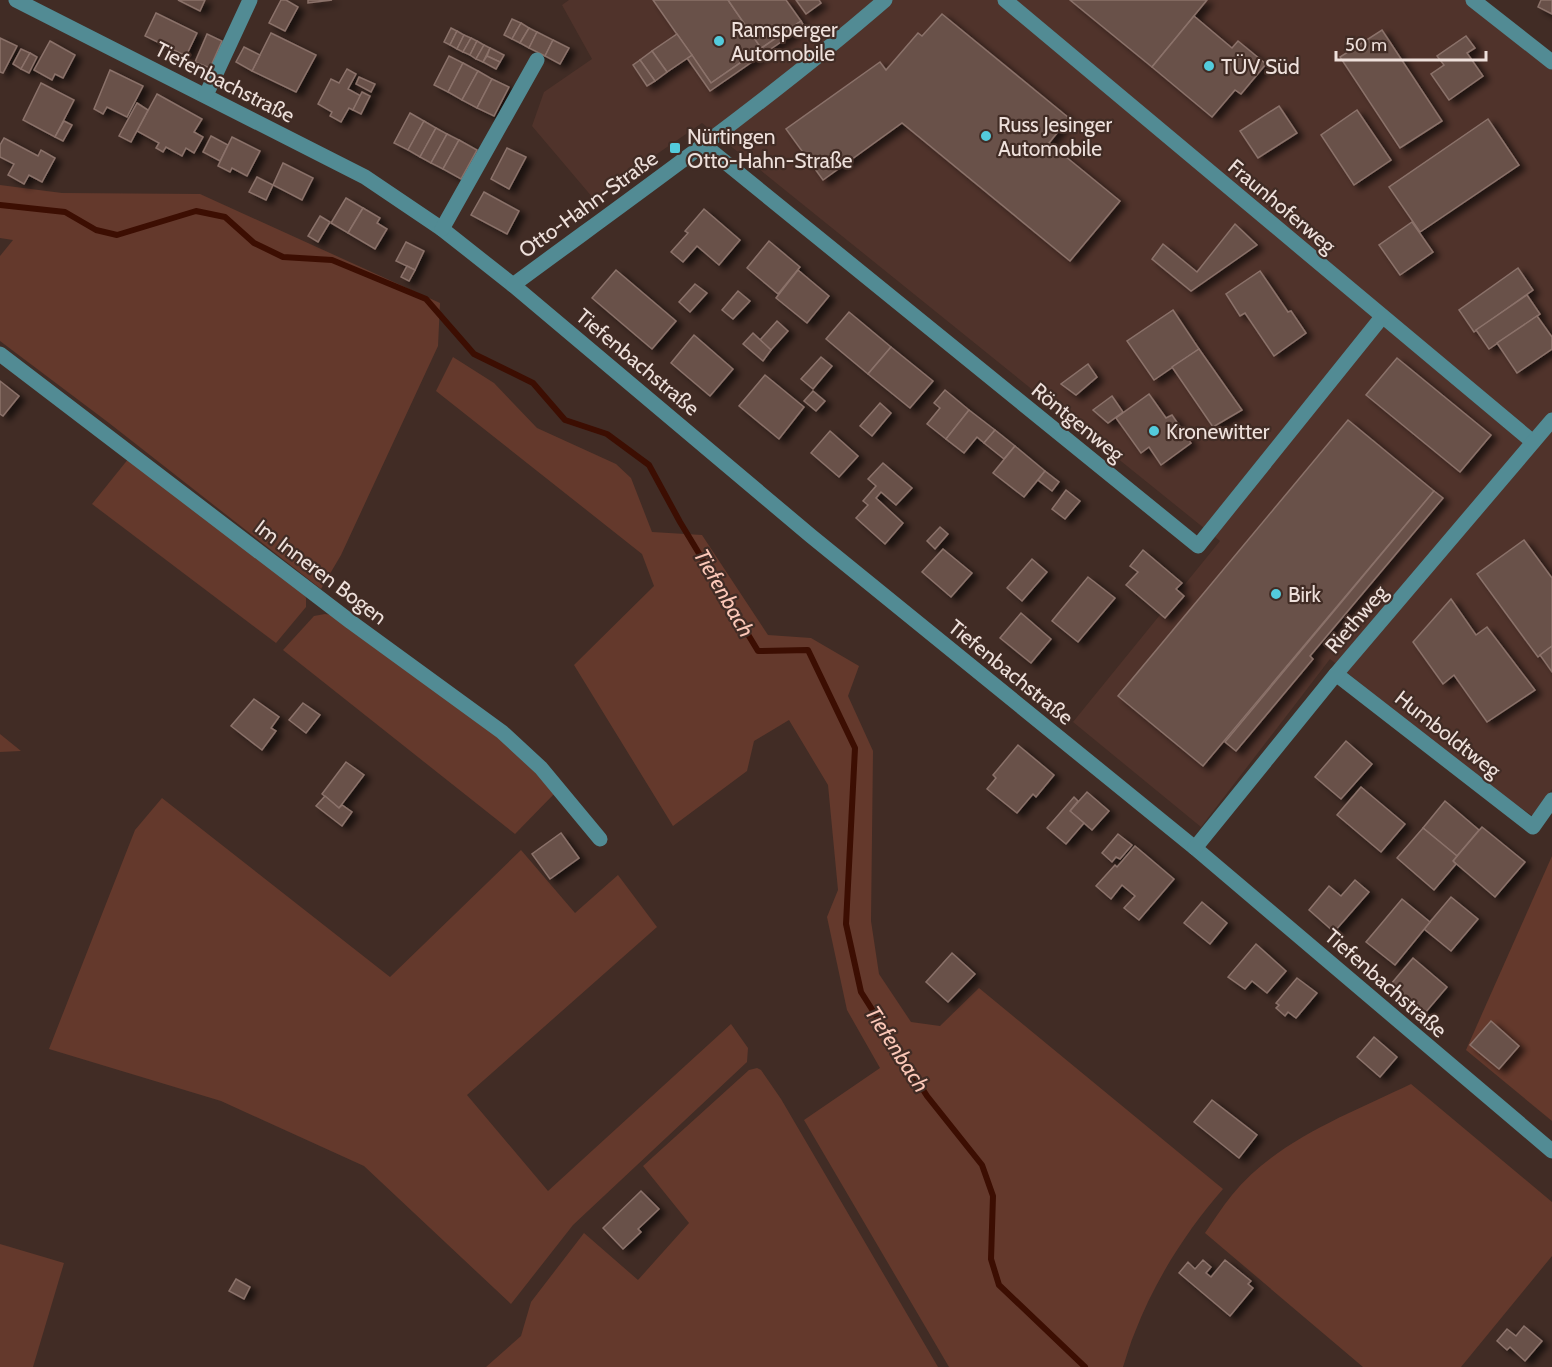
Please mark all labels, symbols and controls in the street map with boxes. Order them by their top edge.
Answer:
place label: Ramsperger Automobile [731,17,838,66]
scale bar [1336,24,1486,62]
marker: Ramsperger Automobile [712,34,726,48]
text: 50 m [1345,34,1387,56]
street label: Tiefenbachstraße [151,36,299,128]
place label: TÜV Süd [1221,54,1300,79]
marker: TÜV Süd [1202,59,1216,73]
place label: Russ Jesinger Automobile [998,112,1112,161]
place label: Nürtingen Otto-Hahn-Straße [687,124,853,173]
marker: Russ Jesinger Automobile [979,129,993,143]
marker: Nürtingen Otto-Hahn-Straße [668,141,682,155]
street label: Otto-Hahn-Straße [514,145,662,263]
street label: Fraunhoferweg [1223,154,1341,259]
street label: Tiefenbachstraße [571,303,705,421]
street label: Röntgenweg [1027,377,1130,467]
place label: Kronewitter [1166,419,1270,444]
marker: Kronewitter [1147,424,1161,438]
street label: Im Inneren Bogen [250,514,392,630]
water label: Tiefenbach [688,544,760,642]
street label: Riethweg [1320,579,1393,658]
place label: Birk [1288,582,1321,607]
marker: Birk [1269,587,1283,601]
street label: Tiefenbachstraße [944,614,1079,730]
street label: Humboldtweg [1390,685,1506,783]
street label: Tiefenbachstraße [1320,923,1452,1043]
water label: Tiefenbach [859,1001,935,1097]

